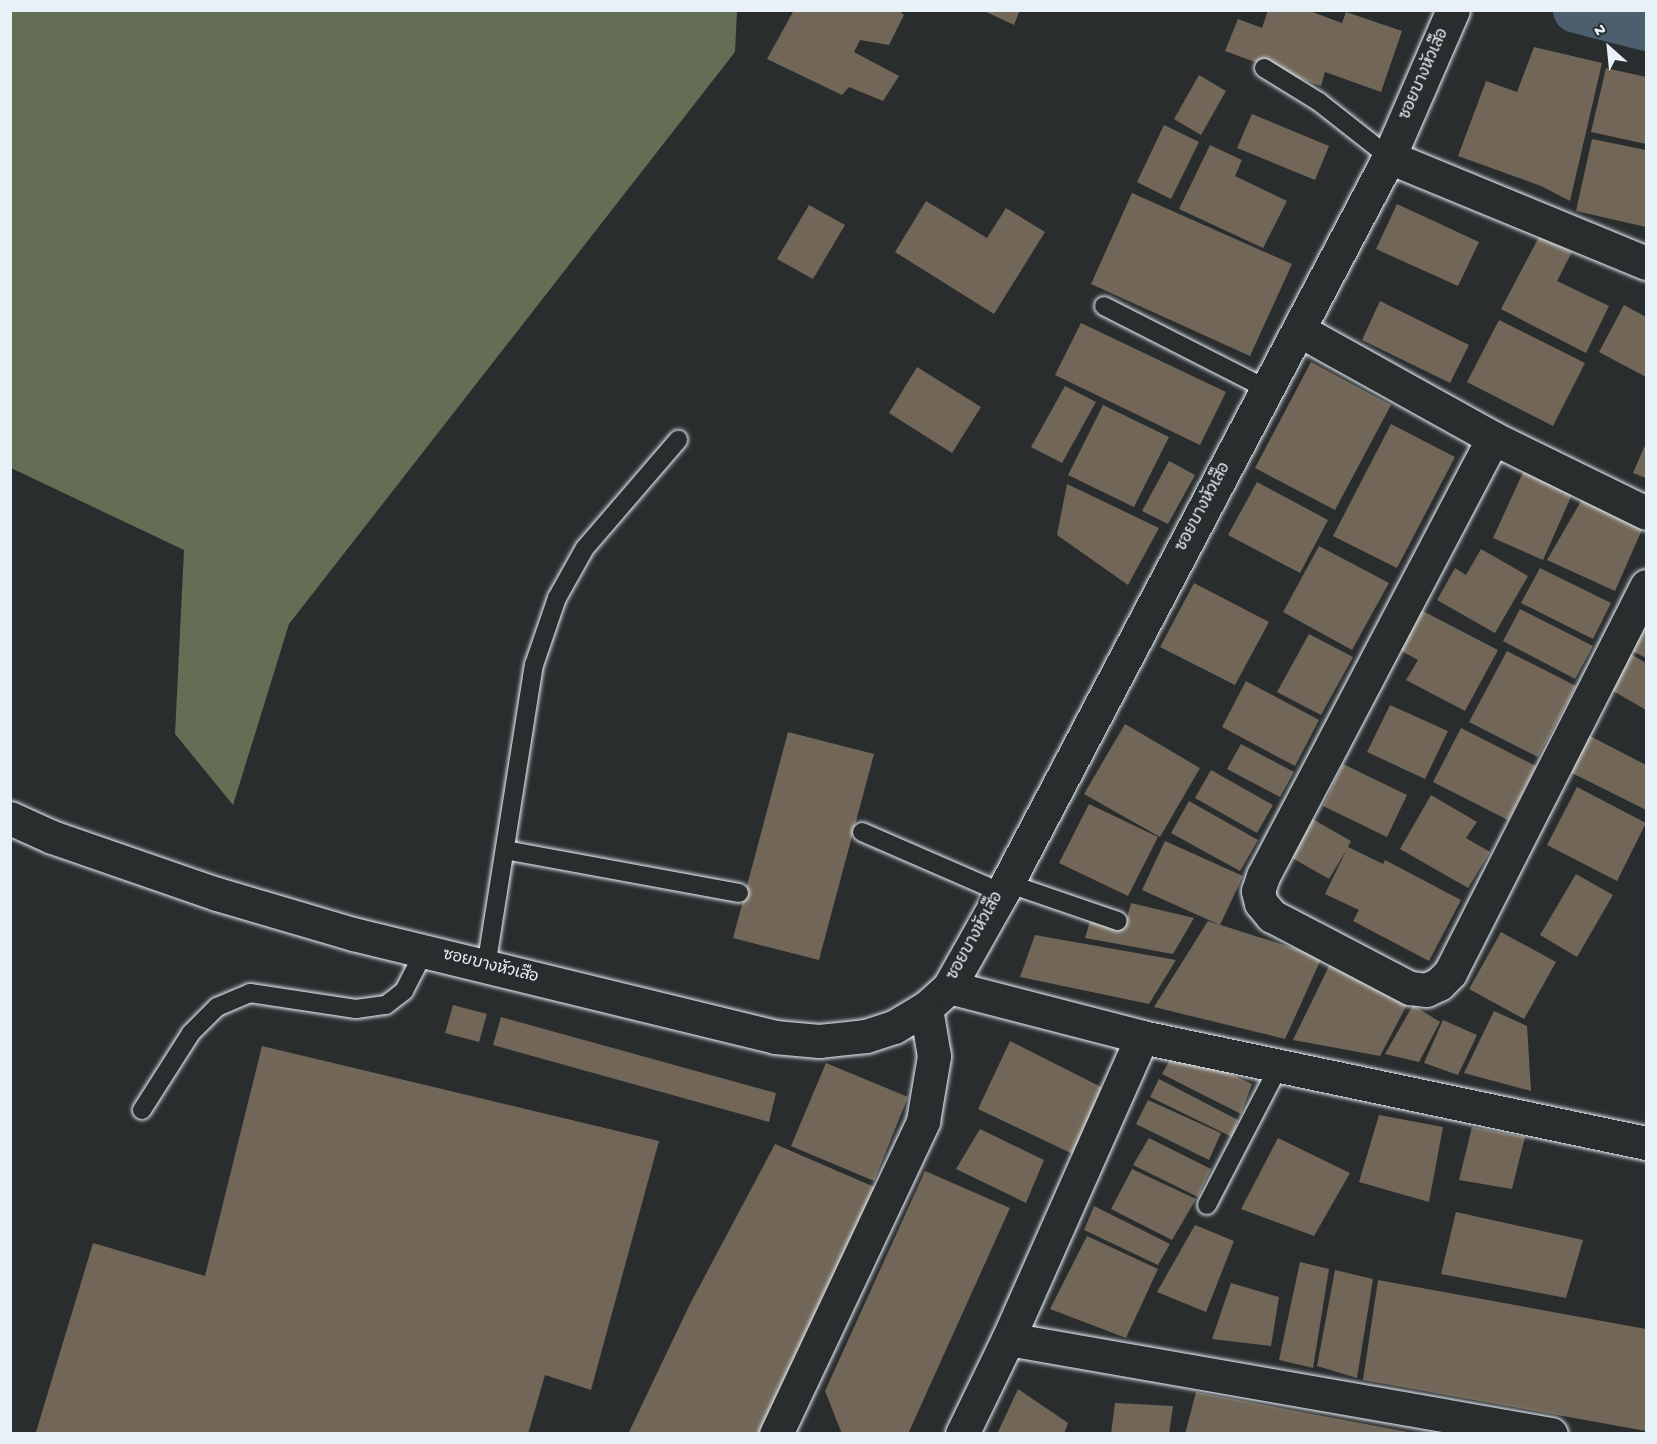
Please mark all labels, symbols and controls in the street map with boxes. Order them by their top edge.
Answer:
north arrow [1579,18,1639,78]
text: N [1592,21,1610,42]
street label: ซอยบางหัวเสือ [1397,26,1455,124]
street label: ซอยบางหัวเสือ [1174,460,1236,556]
street label: ซอยบางหัวเสือ [945,890,1009,984]
street label: ซอยบางหัวเสือ [440,947,540,989]

